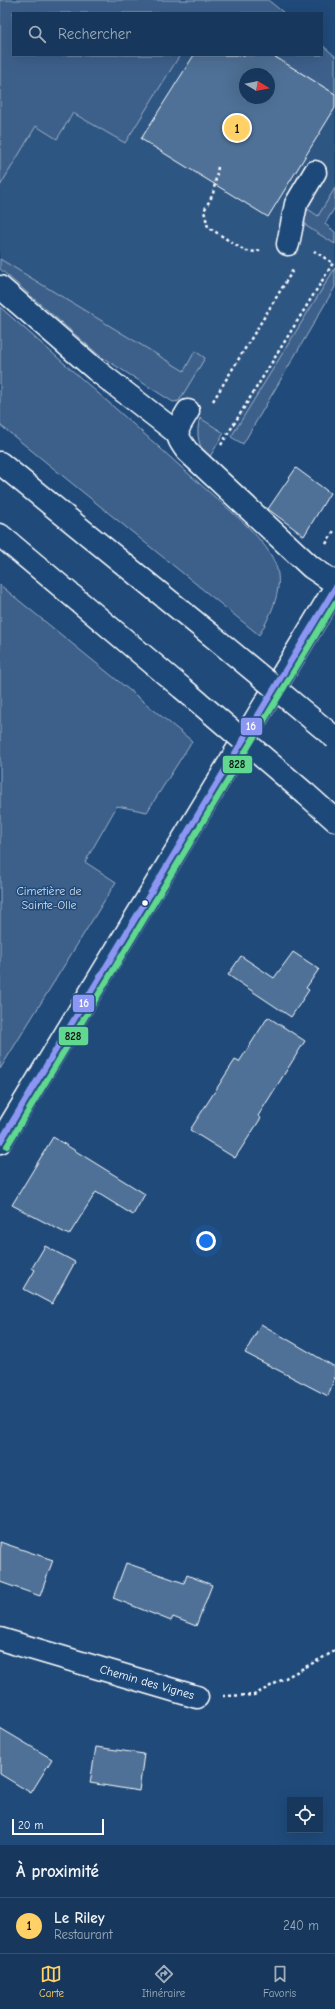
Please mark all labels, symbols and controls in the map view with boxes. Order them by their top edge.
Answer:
search box [12,12,323,56]
icon: search [26,23,48,45]
text: Rechercher [58,25,131,43]
north arrow [239,68,275,104]
pin: 1 [224,113,250,143]
line badge: 16 [240,717,263,736]
text: 16 [246,720,256,733]
line badge: 828 [222,755,253,774]
text: 828 [229,758,246,771]
park label: Cimetière de Sainte-Olle [16,884,82,912]
unlabelled marker [140,898,150,908]
line badge: 16 [72,994,95,1013]
text: 16 [79,997,89,1010]
line badge: 828 [58,1026,89,1046]
text: 828 [65,1030,82,1043]
your location [196,1231,216,1251]
street label: Chemin des Vignes [98,1662,196,1702]
map controls [287,1797,323,1833]
button: locate [287,1797,323,1833]
scale bar [12,1817,104,1836]
text: 20 m [18,1819,43,1832]
text: À proximité [16,1862,99,1881]
text: Le Riley [54,1909,105,1927]
text: 1 [26,1918,32,1933]
text: 240 m [283,1918,319,1933]
text: Restaurant [54,1927,113,1942]
tab: Carte [39,1963,64,2000]
tab: Itinéraire [142,1963,185,2000]
tab: Favoris [263,1963,296,2000]

